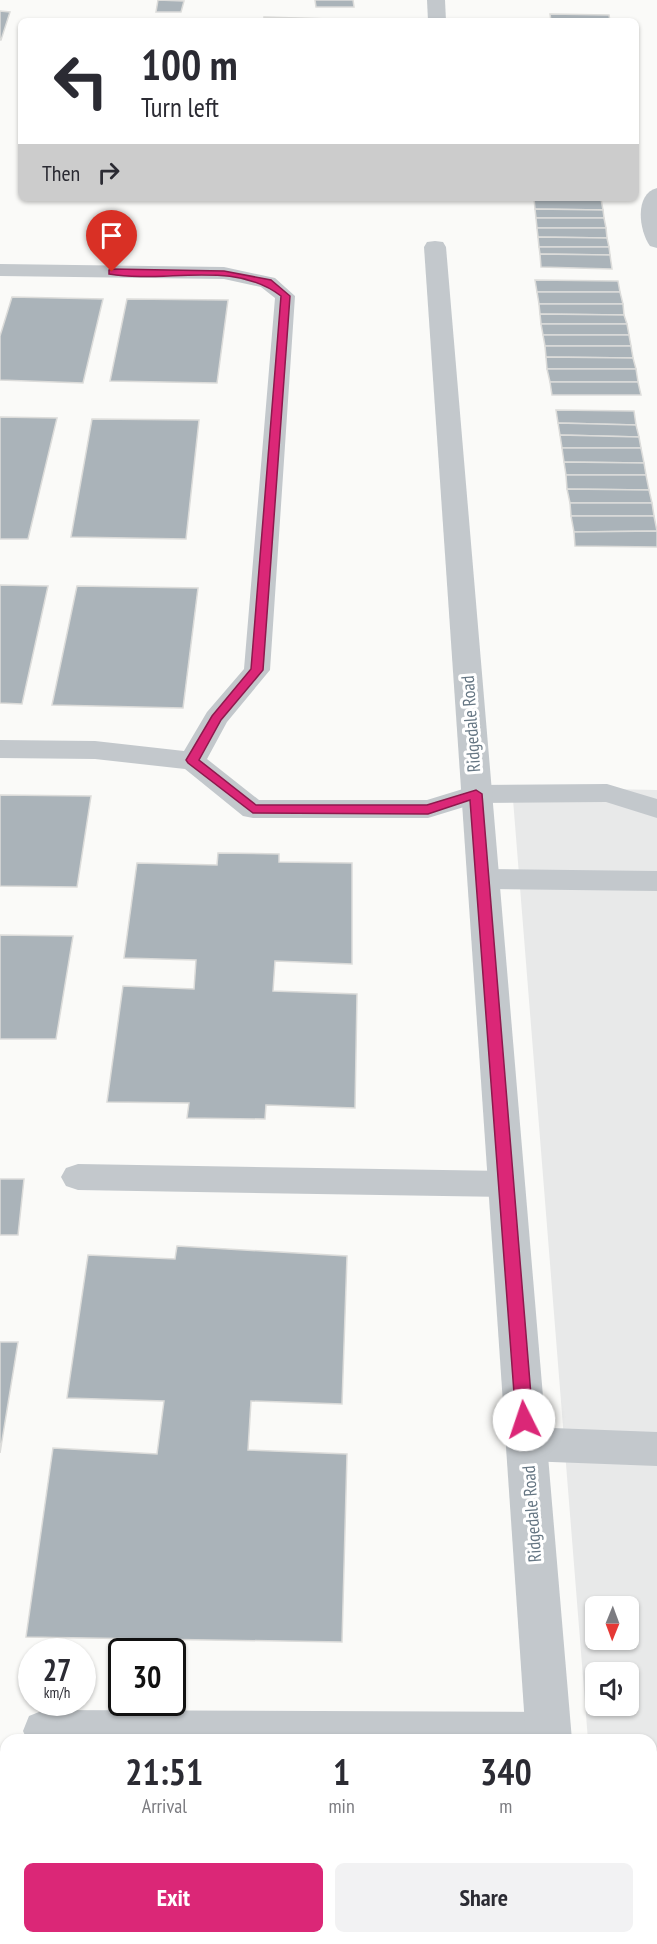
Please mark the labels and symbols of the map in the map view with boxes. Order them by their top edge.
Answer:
pin [86,210,137,272]
street label: Ridgedale Road [456,675,485,773]
position arrow [492,1388,556,1452]
street label: Ridgedale Road [517,1465,546,1563]
north arrow [585,1596,639,1650]
speed limit sign: 30 [108,1638,186,1716]

